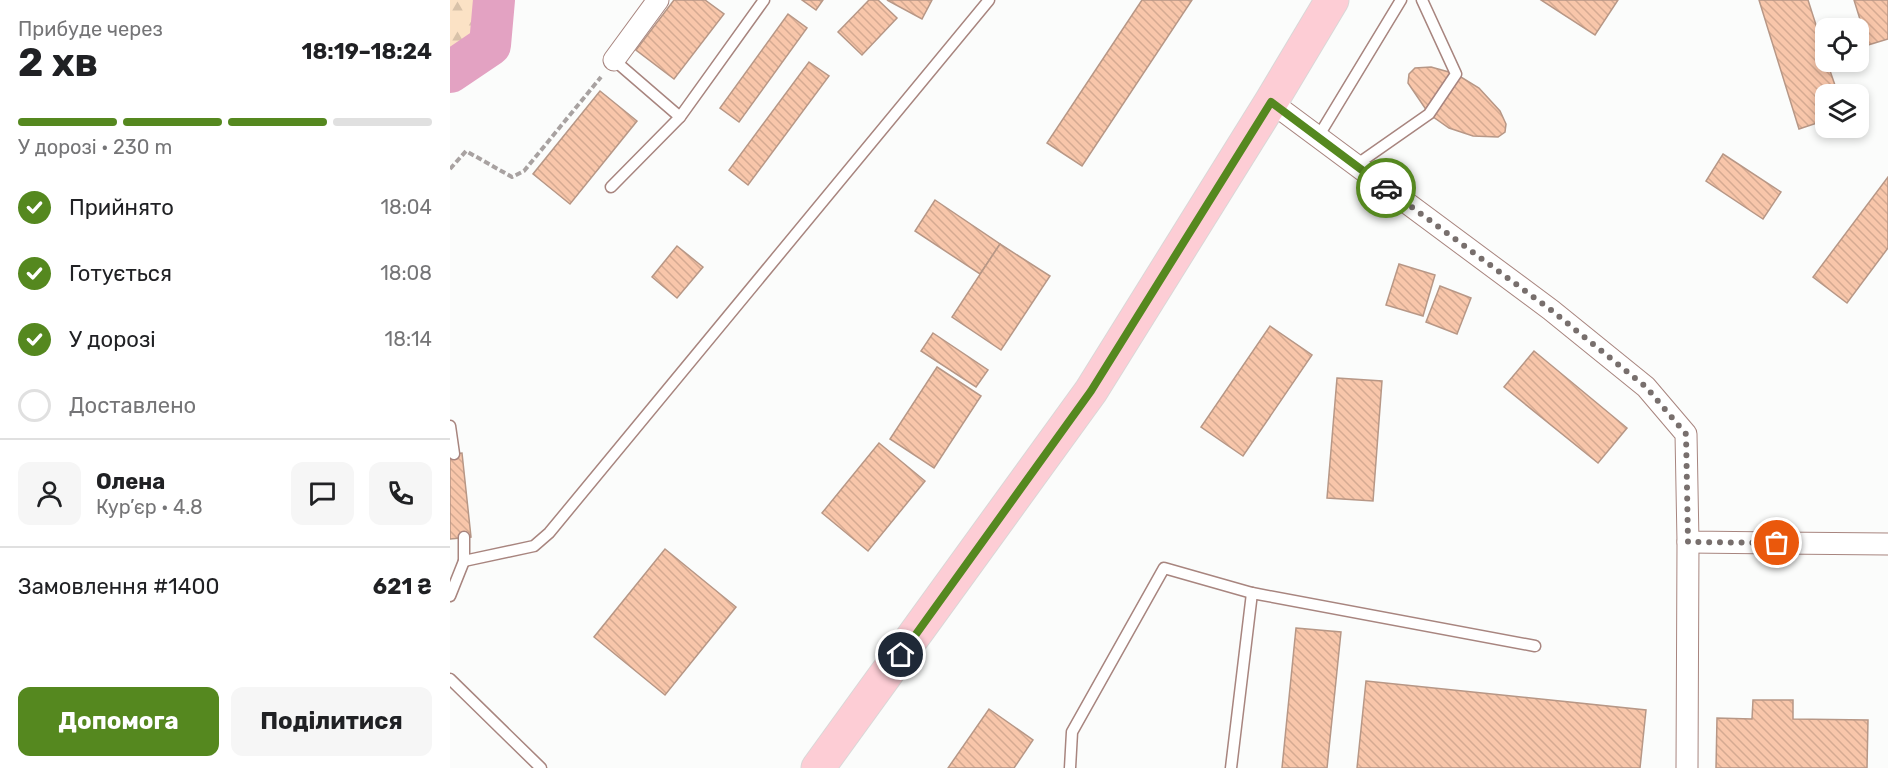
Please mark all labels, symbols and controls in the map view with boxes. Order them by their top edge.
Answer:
text: Прибуде через [18,17,163,41]
map controls [1815,18,1869,138]
button: locate [1815,18,1869,72]
text: 18:19–18:24 [301,38,432,65]
text: 2 хв [18,40,98,86]
button: layers [1815,84,1869,138]
text: У дорозі · 230 m [18,135,172,159]
courier [1356,158,1416,218]
icon: car [1370,172,1403,205]
icon: check [18,191,51,224]
text: Прийнято [69,194,174,221]
text: 18:04 [380,195,432,219]
icon: check [18,257,51,290]
text: Готується [69,260,172,287]
text: 18:08 [380,261,432,285]
icon: check [18,323,51,356]
text: У дорозі [69,326,156,353]
text: 18:14 [385,327,432,351]
text: Доставлено [69,392,196,419]
button: person [18,462,81,525]
button: chat [291,462,354,525]
button: phone [369,462,432,525]
text: Олена [96,468,165,495]
text: Кур’єр · 4.8 [96,495,203,519]
pin [1751,517,1802,568]
icon: bag [1760,526,1793,559]
text: Замовлення #1400 [18,573,219,600]
text: 621 ₴ [373,573,432,600]
pin [875,629,926,680]
icon: home [884,638,917,671]
button: Допомога [18,687,219,756]
button: Поділитися [231,687,432,756]

